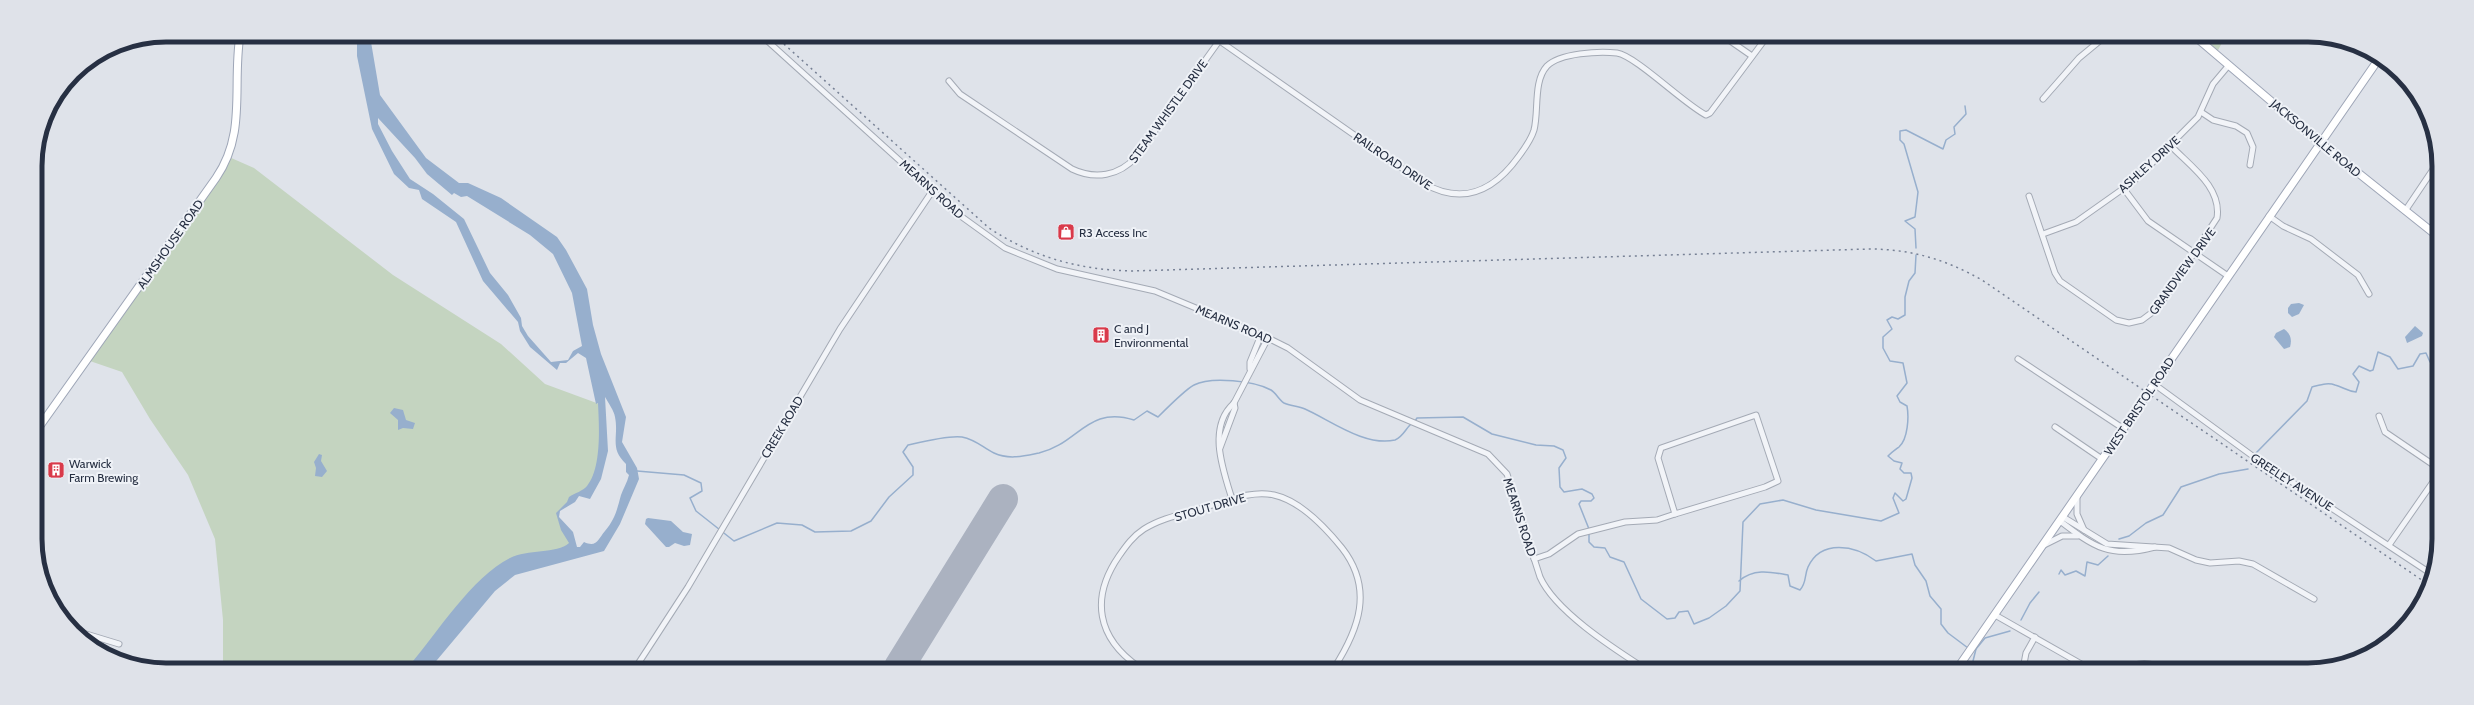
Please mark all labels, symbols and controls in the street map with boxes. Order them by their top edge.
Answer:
street label: STEAM WHISTLE DRIVE [1125,56,1211,166]
street label: JACKSONVILLE ROAD [2267,95,2364,180]
street label: RAILROAD DRIVE [1351,129,1436,193]
street label: ASHLEY DRIVE [2115,132,2183,196]
street label: MEARNS ROAD [897,156,968,222]
street label: ALMSHOUSE ROAD [134,196,207,291]
shop icon: R3 Access Inc [1056,222,1076,242]
street label: GRANDVIEW DRIVE [2145,224,2219,317]
place label: R3 Access Inc [1079,225,1148,240]
street label: MEARNS ROAD [1194,301,1275,347]
place label: C and J Environmental [1114,321,1189,350]
building icon: C and J Environmental [1091,325,1111,345]
street label: WEST BRISTOL ROAD [2101,354,2178,458]
street label: CREEK ROAD [758,393,807,461]
street label: GREELEY AVENUE [2248,450,2336,514]
place label: Warwick Farm Brewing [69,456,139,485]
building icon: Warwick Farm Brewing [46,460,66,480]
street label: MEARNS ROAD [1500,476,1540,558]
street label: STOUT DRIVE [1173,490,1248,524]

